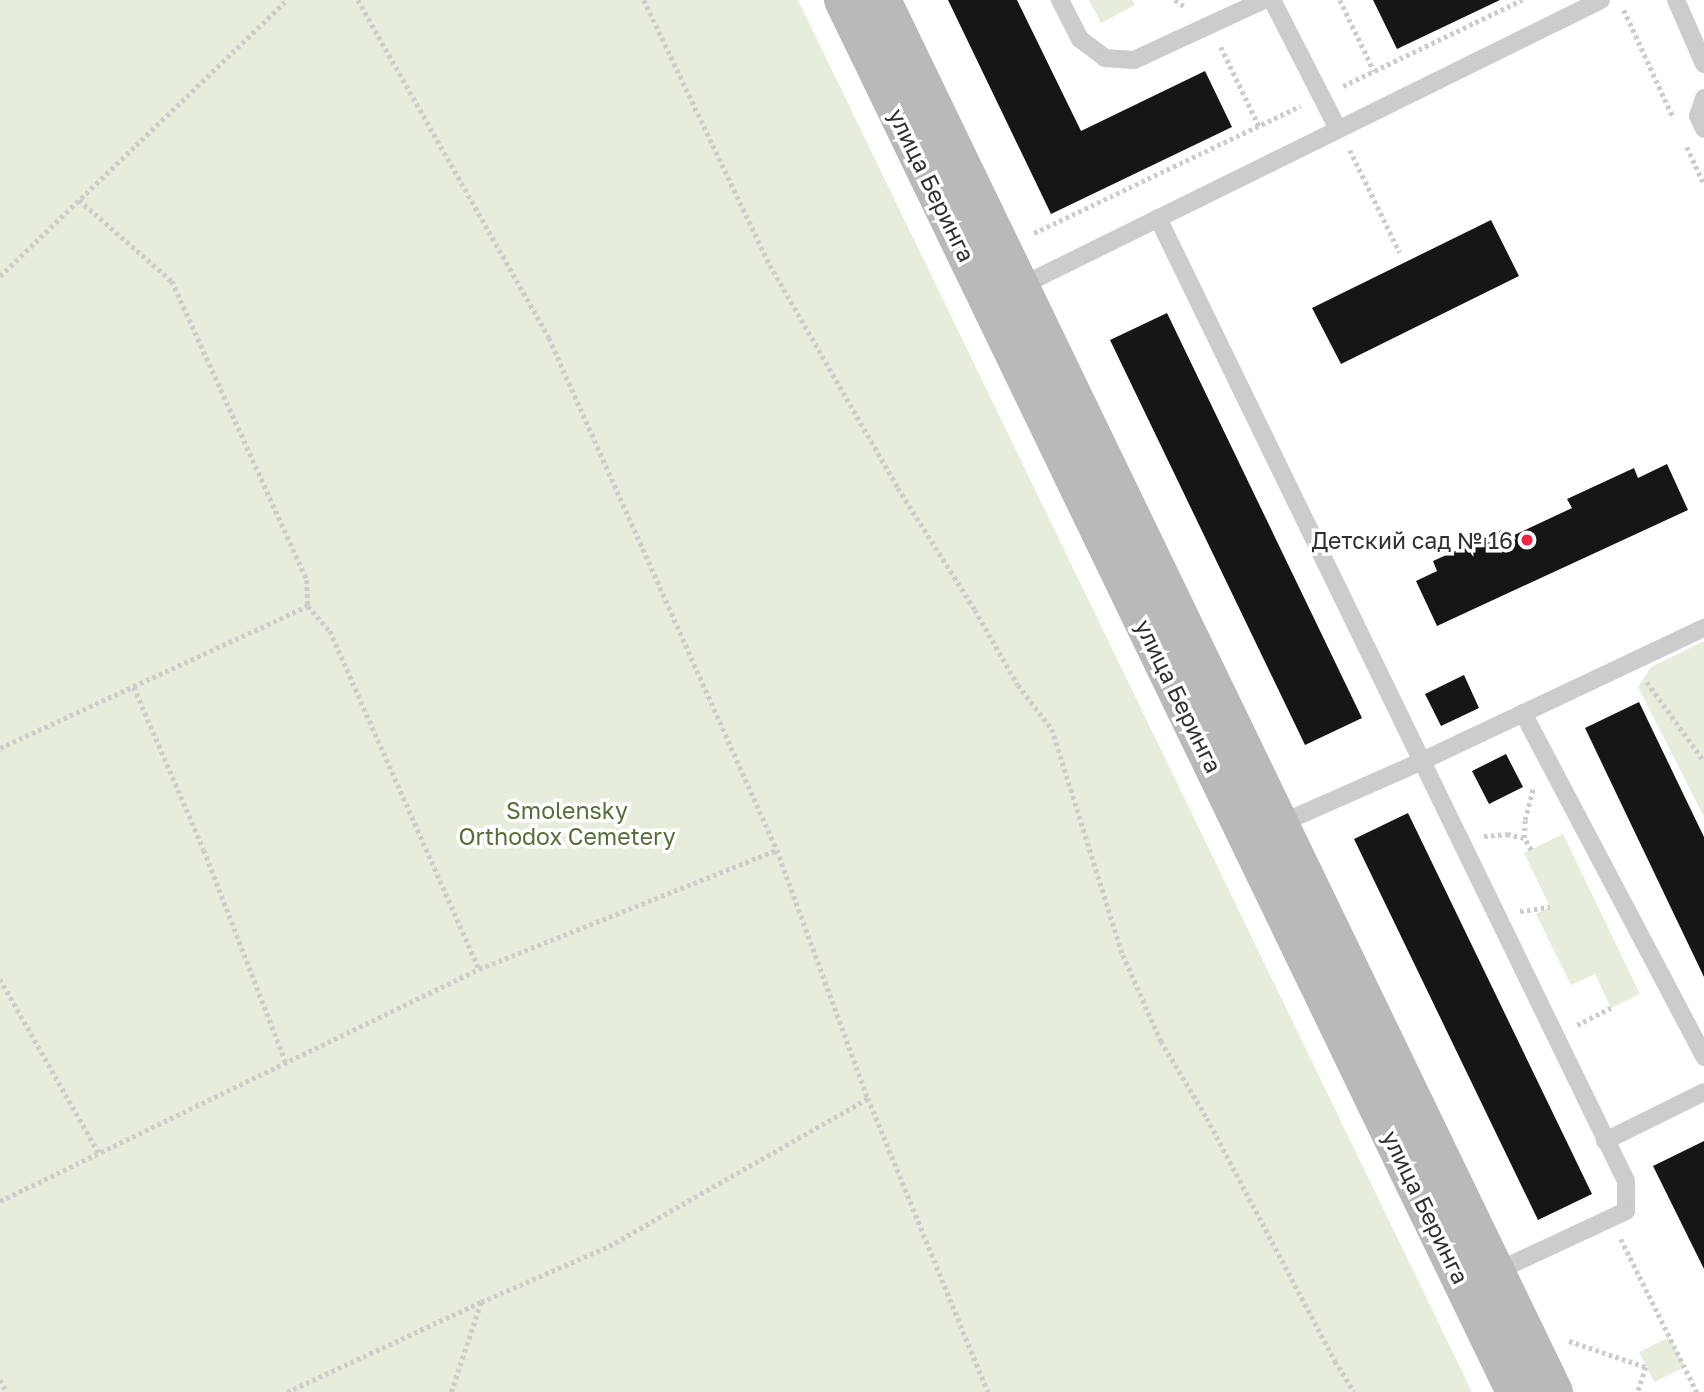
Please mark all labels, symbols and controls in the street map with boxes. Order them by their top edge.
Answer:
street label: улица Беринга [883,104,981,266]
place label: Детский сад № 16 [1312,526,1513,554]
marker: Детский сад № 16 [1519,532,1535,548]
street label: улица Беринга [1130,615,1228,777]
park label: Smolensky Orthodox Cemetery [458,796,676,850]
street label: улица Беринга [1377,1126,1475,1288]

